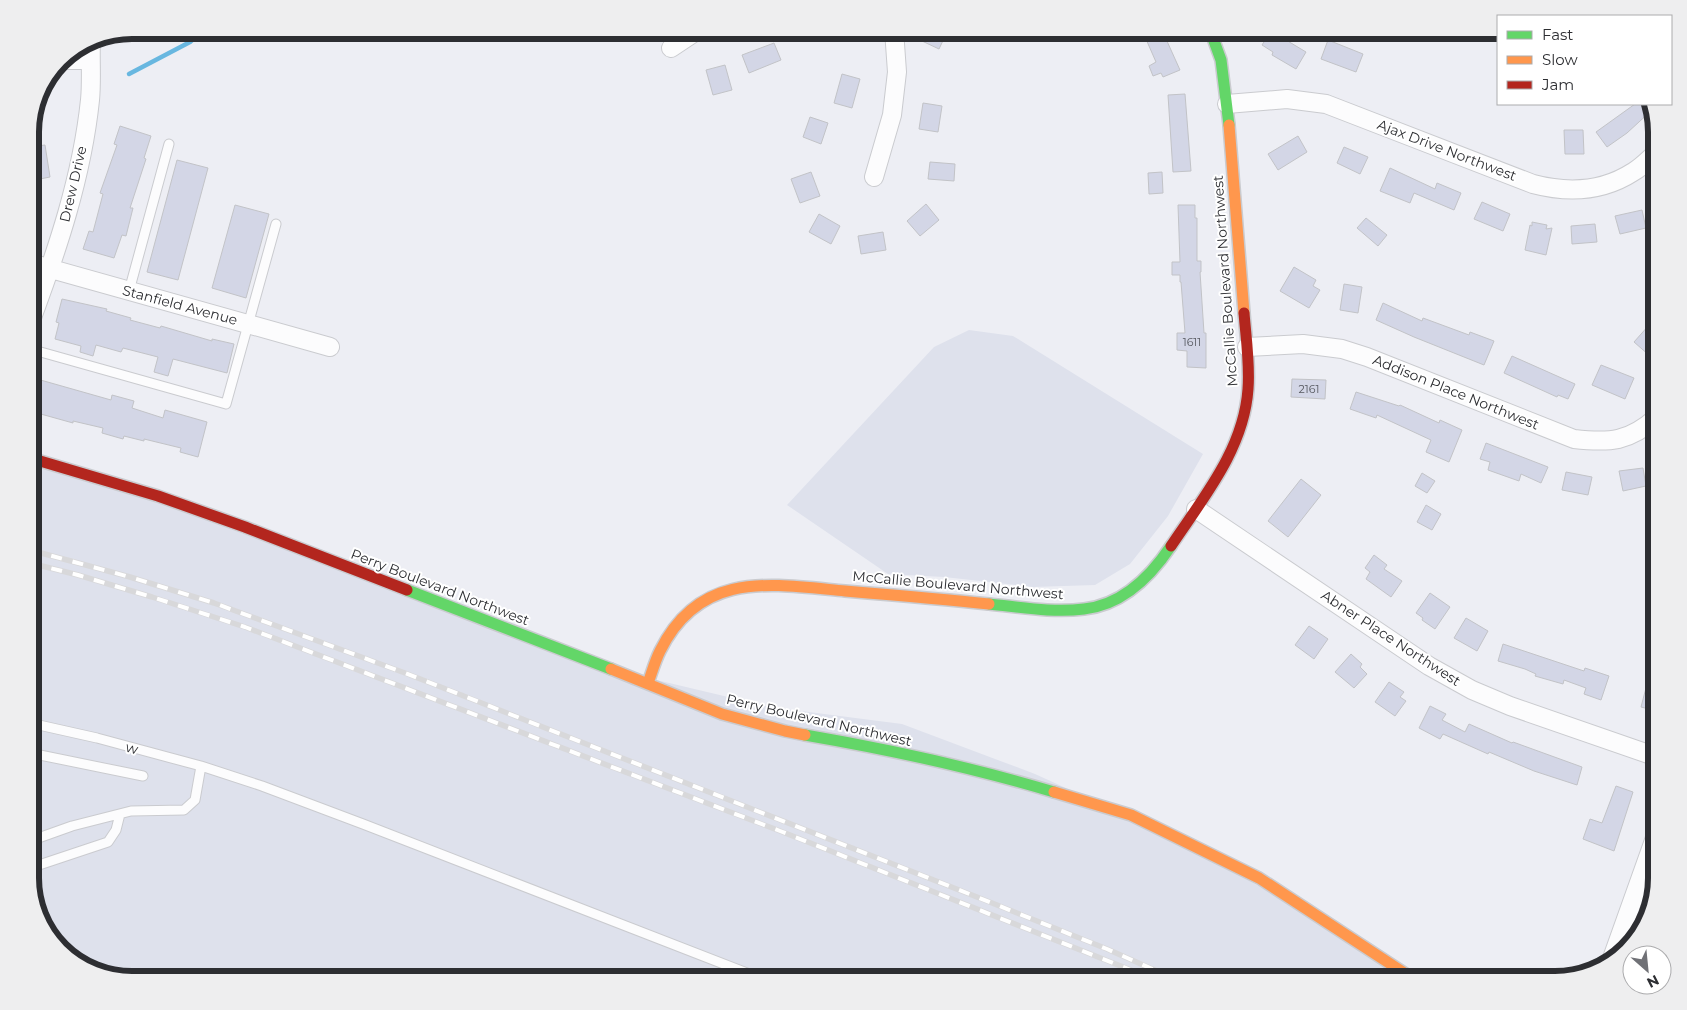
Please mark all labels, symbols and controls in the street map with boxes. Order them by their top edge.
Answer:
legend [1497,15,1672,105]
text: Fast [1542,25,1573,44]
text: Slow [1542,50,1578,69]
text: Jam [1541,75,1574,94]
street label: Ajax Drive Northwest [1375,115,1519,185]
street label: Drew Drive [55,144,91,224]
street label: McCallie Boulevard Northwest [1209,174,1241,387]
street label: Stanfield Avenue [120,281,240,329]
house number: 1611 [1183,335,1201,349]
street label: Addison Place Northwest [1370,350,1542,434]
house number: 2161 [1299,382,1319,396]
street label: Perry Boulevard Northwest [348,545,532,629]
street label: McCallie Boulevard Northwest [852,567,1065,603]
street label: Abner Place Northwest [1318,586,1464,690]
street label: Perry Boulevard Northwest [725,690,914,750]
street label: w [124,738,141,758]
north arrow [1622,945,1672,995]
text: N [1644,971,1662,992]

